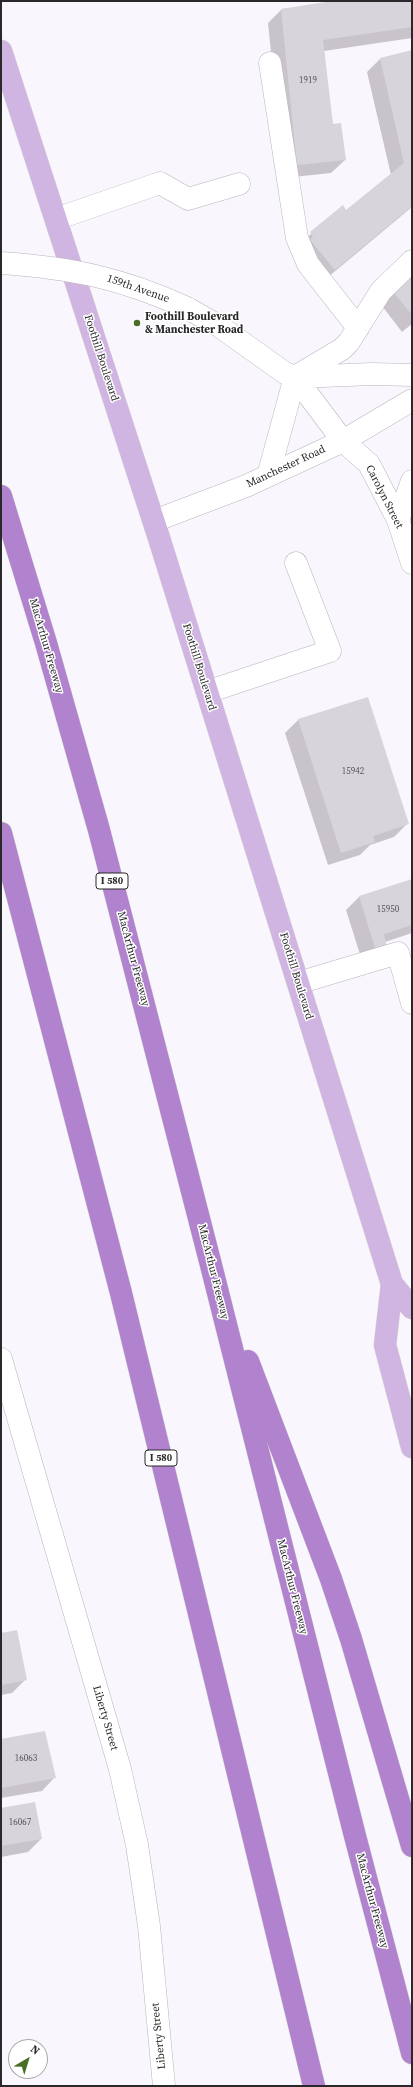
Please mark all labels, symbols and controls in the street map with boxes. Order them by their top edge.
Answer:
house number: 1919 [299,76,317,86]
street label: 159th Avenue [105,272,171,306]
place label: Foothill Boulevard & Manchester Road [145,310,243,336]
street label: Foothill Boulevard [81,313,121,403]
marker: Foothill Boulevard & Manchester Road [132,318,142,328]
street label: Manchester Road [244,443,328,491]
street label: Carolyn Street [362,463,406,531]
street label: MacArthur Freeway [26,597,66,695]
street label: Foothill Boulevard [180,622,218,712]
house number: 15942 [342,767,364,777]
road number: I 580 [96,873,128,889]
house number: 15950 [377,905,399,915]
street label: MacArthur Freeway [114,910,152,1008]
street label: Foothill Boulevard [277,931,315,1021]
street label: MacArthur Freeway [195,1223,231,1321]
road number: I 580 [145,1450,177,1466]
street label: MacArthur Freeway [274,1538,310,1636]
street label: Liberty Street [89,1684,121,1752]
house number: 16063 [15,1754,37,1764]
house number: 16067 [9,1818,31,1828]
street label: MacArthur Freeway [353,1852,391,1950]
street label: Liberty Street [149,2002,169,2070]
north arrow [8,2039,48,2079]
text: N [27,2042,43,2058]

